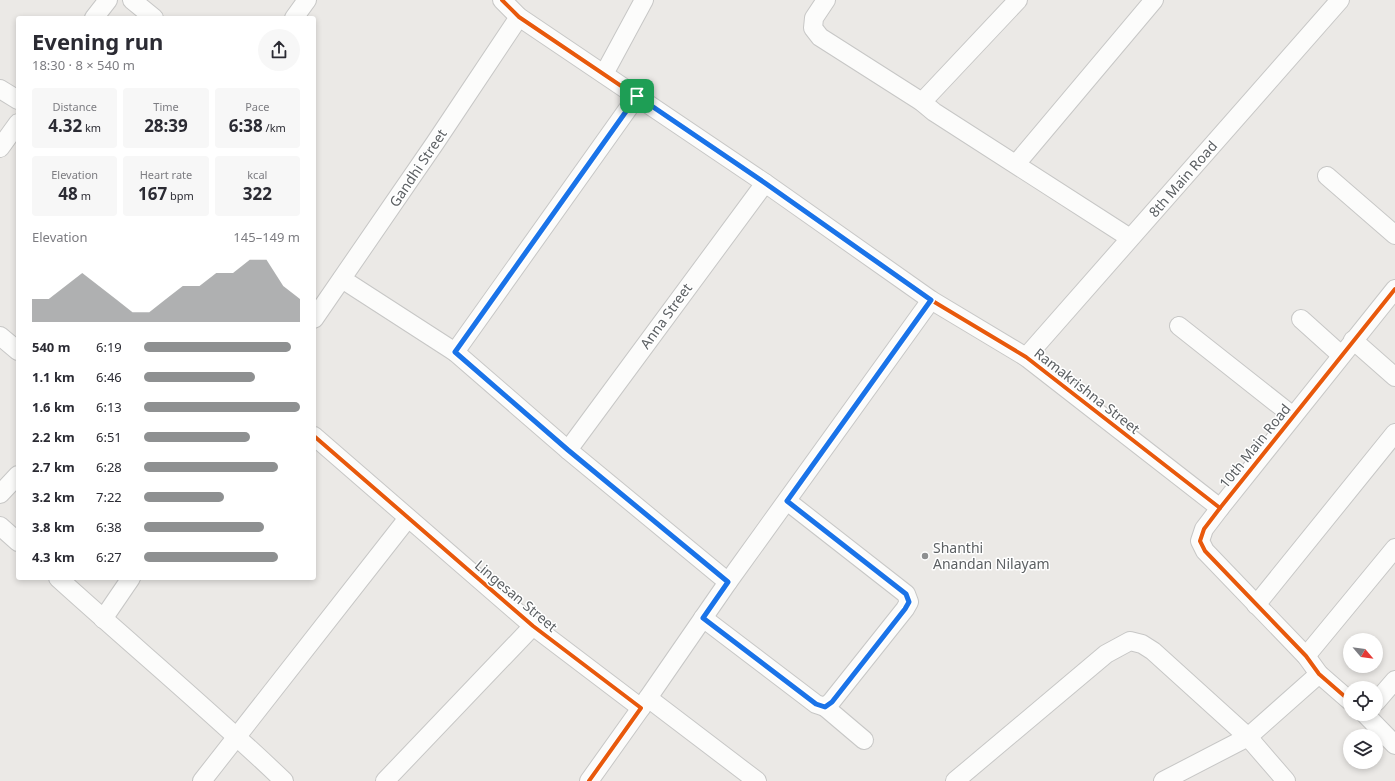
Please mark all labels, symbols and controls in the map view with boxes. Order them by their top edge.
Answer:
text: Evening run [32,26,163,56]
button: share [258,29,300,71]
text: 18:30 · 8 × 540 m [32,56,135,74]
pin [620,79,654,113]
icon: arrive [626,85,648,107]
text: Distance [52,99,97,114]
text: Time [153,99,179,114]
text: Pace [245,99,269,114]
text: 4.32 [48,114,82,137]
text: 28:39 [144,114,188,137]
text: 6:38 [229,114,263,137]
text: km [82,120,101,135]
text: /km [263,120,286,135]
street label: Gandhi Street [384,125,451,210]
street label: 8th Main Road [1144,136,1221,221]
text: Elevation [51,167,98,182]
text: Heart rate [140,167,192,182]
text: kcal [247,167,267,182]
text: 48 [58,182,78,205]
text: 167 [138,182,167,205]
text: 322 [243,182,272,205]
text: m [78,188,91,203]
text: bpm [167,188,194,203]
text: Elevation [32,228,88,246]
text: 145–149 m [233,228,300,246]
street label: Anna Street [635,279,696,352]
text: 540 m [32,338,70,356]
text: 6:19 [96,338,122,356]
street label: Ramakrishna Street [1031,343,1144,438]
text: 1.1 km [32,368,75,386]
text: 6:46 [96,368,122,386]
text: 1.6 km [32,398,75,416]
text: 6:13 [96,398,122,416]
street label: 10th Main Road [1215,400,1295,492]
text: 2.2 km [32,428,75,446]
text: 6:51 [96,428,122,446]
text: 2.7 km [32,458,75,476]
text: 6:28 [96,458,122,476]
text: 3.2 km [32,488,75,506]
text: 7:22 [96,488,122,506]
text: 3.8 km [32,518,75,536]
text: 6:38 [96,518,122,536]
place label: Shanthi Anandan Nilayam [933,538,1050,573]
text: 4.3 km [32,548,75,566]
text: 6:27 [96,548,122,566]
marker: Shanthi Anandan Nilayam [920,551,930,561]
street label: Lingesan Street [471,556,562,636]
north arrow [1343,633,1383,673]
map controls [1343,633,1383,769]
button: locate [1343,681,1383,721]
button: layers [1343,729,1383,769]

